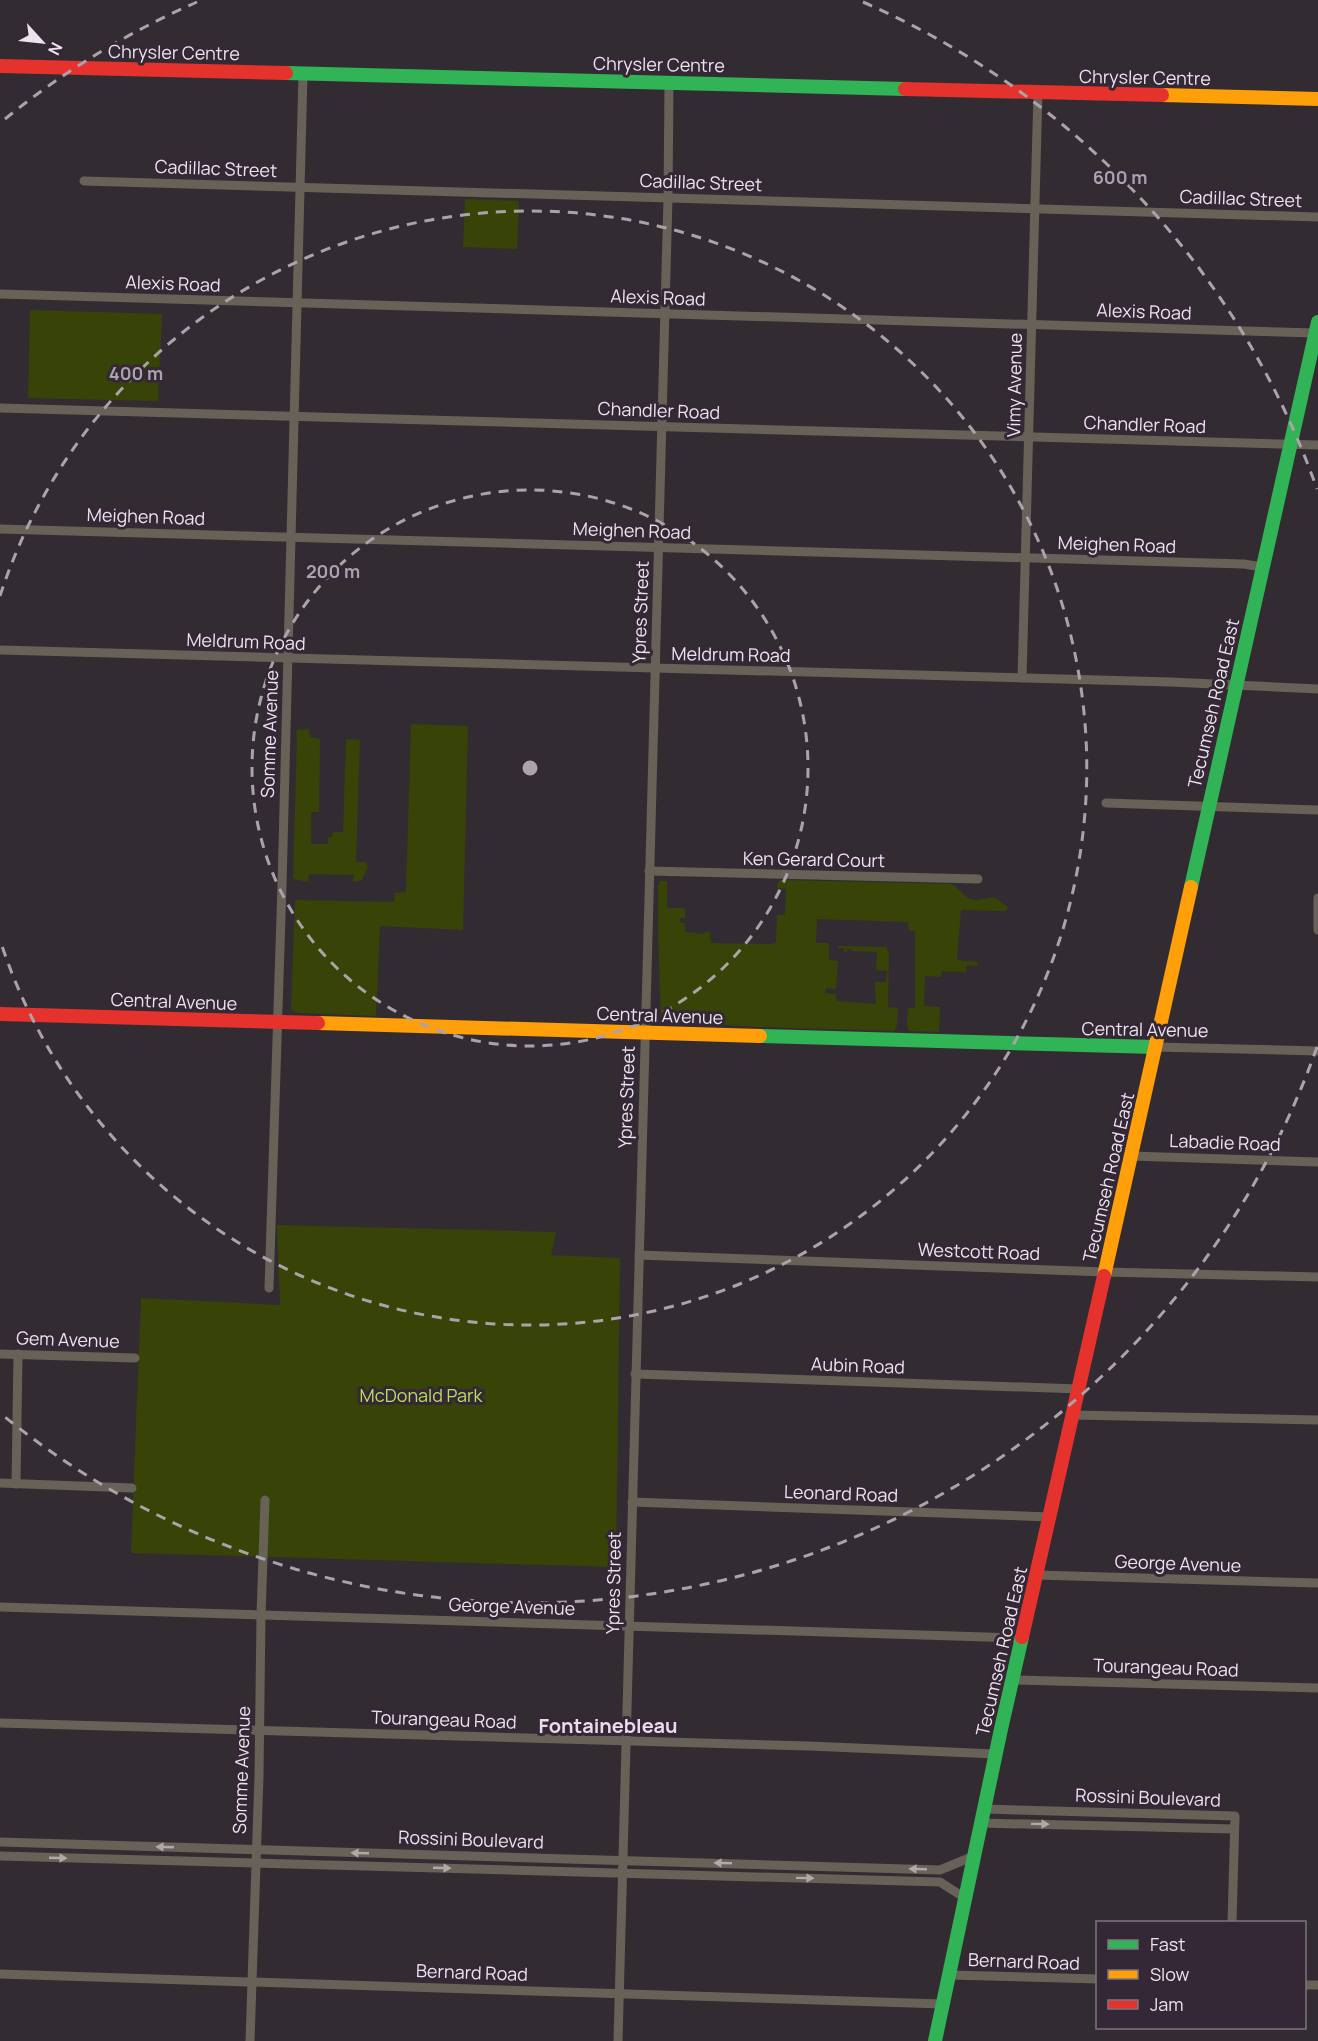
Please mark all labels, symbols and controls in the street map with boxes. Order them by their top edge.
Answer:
north arrow [12,12,72,72]
text: N [43,39,68,59]
street label: Chrysler Centre [108,39,240,65]
street label: Chrysler Centre [593,51,725,77]
street label: Chrysler Centre [1079,64,1211,90]
street label: Cadillac Street [154,154,278,182]
text: 600 m [1093,165,1147,189]
street label: Cadillac Street [639,168,763,196]
street label: Cadillac Street [1179,184,1303,212]
street label: Alexis Road [125,269,221,297]
street label: Alexis Road [610,283,706,311]
street label: Alexis Road [1096,297,1192,325]
street label: Vimy Avenue [1001,333,1027,437]
text: 400 m [109,361,163,385]
street label: Chandler Road [597,396,721,424]
street label: Chandler Road [1083,410,1207,438]
street label: Meighen Road [86,502,206,530]
street label: Meighen Road [572,516,692,544]
street label: Meighen Road [1057,530,1177,558]
text: 200 m [306,559,360,583]
street label: Ypres Street [626,560,654,664]
street label: Tecumseh Road East [1182,616,1244,790]
street label: Meldrum Road [186,627,306,655]
street label: Meldrum Road [671,641,791,667]
street label: Somme Avenue [255,670,283,798]
centre of rings [520,758,540,778]
street label: Ken Gerard Court [743,846,885,872]
street label: Central Avenue [110,987,238,1015]
street label: Central Avenue [596,1001,724,1029]
street label: Central Avenue [1082,1016,1208,1042]
street label: Ypres Street [612,1045,640,1149]
street label: Tecumseh Road East [1077,1090,1139,1264]
street label: Labadie Road [1169,1128,1281,1156]
street label: Westcott Road [917,1237,1041,1265]
street label: Gem Avenue [16,1325,120,1353]
street label: Aubin Road [811,1351,905,1379]
park label: McDonald Park [360,1383,483,1407]
street label: Leonard Road [783,1479,899,1507]
street label: Ypres Street [600,1532,626,1634]
street label: George Avenue [1114,1549,1242,1577]
street label: Tecumseh Road East [970,1564,1032,1738]
street label: George Avenue [448,1592,576,1620]
street label: Tourangeau Road [1093,1652,1239,1682]
street label: Tourangeau Road [371,1704,517,1734]
street label: Somme Avenue [227,1706,255,1834]
district label: Fontainebleau [538,1712,678,1739]
street label: Rossini Boulevard [1075,1782,1221,1812]
one-way arrow [1030,1820,1049,1829]
street label: Rossini Boulevard [398,1824,544,1854]
one-way arrow [156,1842,175,1852]
one-way arrow [351,1848,370,1857]
one-way arrow [49,1853,68,1862]
one-way arrow [714,1858,733,1868]
one-way arrow [433,1864,452,1873]
one-way arrow [909,1864,928,1874]
one-way arrow [796,1874,815,1883]
legend [1096,1921,1306,2029]
text: Fast [1150,1932,1185,1956]
street label: Bernard Road [968,1947,1080,1975]
street label: Bernard Road [416,1958,528,1986]
text: Slow [1150,1962,1190,1986]
text: Jam [1150,1992,1184,2016]

